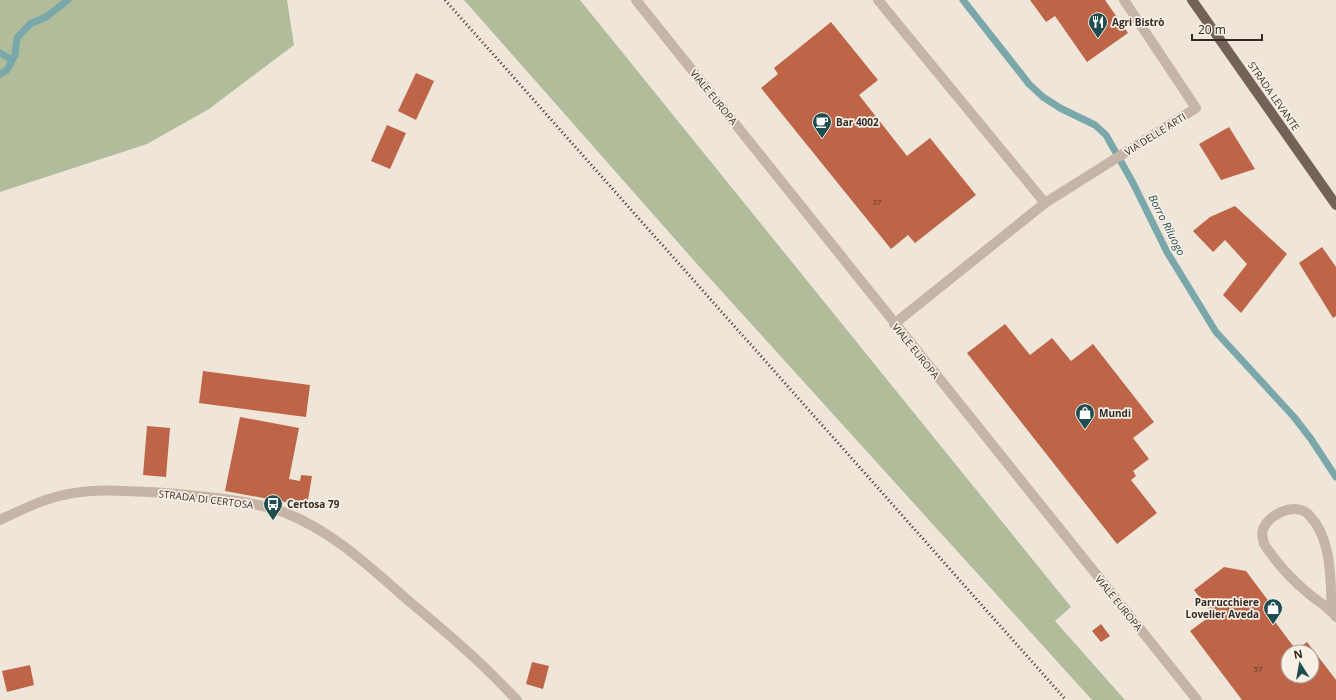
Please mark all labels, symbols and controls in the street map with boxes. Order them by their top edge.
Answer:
restaurant icon: Agri Bistrò [1087,11,1109,39]
place label: Agri Bistrò [1112,15,1165,29]
scale bar [1192,16,1262,42]
text: 20 m [1198,21,1226,38]
street label: STRADA LEVANTE [1245,59,1303,133]
street label: VIALE EUROPA [687,66,741,128]
street label: VIA DELLE ARTI [1122,110,1188,158]
cafe icon: Bar 4002 [811,111,833,139]
place label: Bar 4002 [836,115,879,129]
water label: Borro Riluogo [1146,192,1189,258]
house number: 37 [872,196,882,207]
street label: VIALE EUROPA [889,320,943,382]
shop icon: Mundi [1074,402,1096,430]
place label: Mundi [1099,406,1131,420]
street label: STRADA DI CERTOSA [158,486,255,512]
bus stop icon: Certosa 79 [262,493,284,521]
place label: Certosa 79 [287,497,340,511]
street label: VIALE EUROPA [1092,572,1146,634]
place label: Parrucchiere Lovelier Aveda [1186,595,1259,621]
shop icon: Parrucchiere Lovelier Aveda [1262,597,1284,625]
north arrow [1280,644,1320,684]
text: N [1292,645,1304,662]
house number: 57 [1253,663,1263,674]

